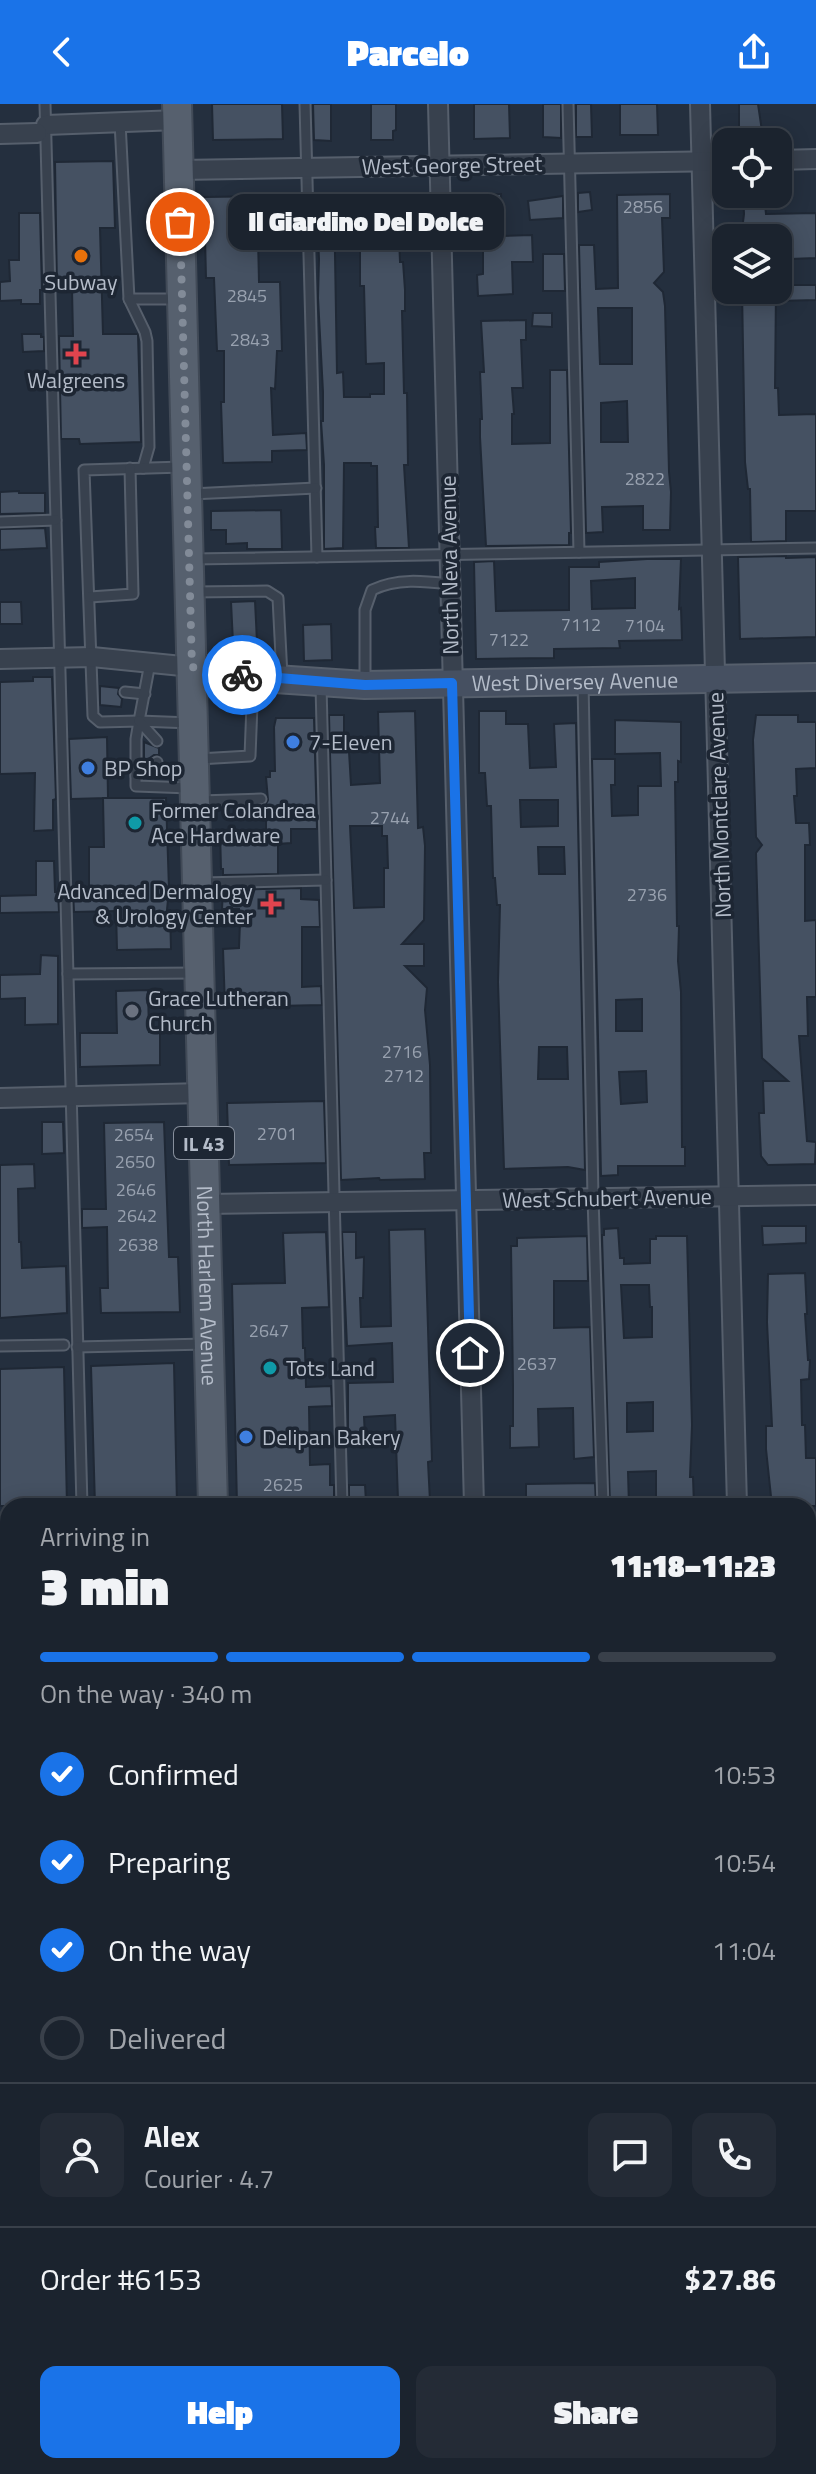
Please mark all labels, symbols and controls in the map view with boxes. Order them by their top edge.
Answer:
text: Parcelo [347,25,469,80]
icon: back [40,30,84,74]
icon: share [732,30,776,74]
map controls [712,128,792,304]
button: locate [712,128,792,208]
street label: West George Street [361,146,543,184]
pin [146,188,214,256]
house number: 2856 [623,193,663,220]
callout: Il Giardino Del Dolce [228,194,504,250]
icon: bag [158,200,202,244]
text: Il Giardino Del Dolce [249,202,483,241]
button: layers [712,224,792,304]
marker: Subway [72,247,90,265]
place label: Subway [44,265,118,299]
house number: 2845 [227,282,267,309]
house number: 2843 [230,326,270,353]
marker: Walgreens [67,345,85,363]
place label: Walgreens [27,363,125,397]
house number: 2822 [625,465,665,492]
street label: North Neva Avenue [430,475,468,655]
house number: 7112 [561,611,601,638]
house number: 7104 [625,612,665,639]
house number: 7122 [489,626,529,653]
courier [202,635,282,715]
icon: bike [220,653,264,697]
street label: West Diversey Avenue [471,662,679,700]
street label: North Montclare Avenue [698,692,740,918]
place label: 7-Eleven [309,725,392,759]
marker: 7-Eleven [284,733,302,751]
place label: BP Shop [104,751,182,785]
marker: BP Shop [79,759,97,777]
place label: Former Colandrea Ace Hardware [151,793,316,852]
house number: 2744 [370,804,410,831]
marker: Former Colandrea Ace Hardware [126,814,144,832]
place label: Advanced Dermalogy & Urology Center [57,874,253,933]
house number: 2736 [627,881,667,908]
marker: Advanced Dermalogy & Urology Center [260,893,282,915]
place label: Grace Lutheran Church [148,981,289,1040]
marker: Grace Lutheran Church [123,1002,141,1020]
house number: 2716 [382,1038,422,1065]
house number: 2712 [384,1062,424,1089]
house number: 2701 [257,1120,297,1147]
house number: 2654 [114,1121,154,1148]
road number: IL 43 [174,1127,234,1159]
house number: 2650 [115,1148,155,1175]
house number: 2646 [116,1176,156,1203]
street label: West Schubert Avenue [502,1179,712,1217]
street label: North Harlem Avenue [188,1185,227,1386]
house number: 2642 [117,1202,157,1229]
house number: 2638 [118,1231,158,1258]
house number: 2647 [249,1317,289,1344]
pin [436,1319,504,1387]
icon: home [448,1331,492,1375]
house number: 2637 [517,1350,557,1377]
place label: Tots Land [286,1351,375,1385]
marker: Tots Land [261,1359,279,1377]
place label: Delipan Bakery [262,1420,401,1454]
marker: Delipan Bakery [237,1428,255,1446]
house number: 2625 [263,1471,303,1498]
text: Arriving in [40,1517,150,1556]
text: 11:18–11:23 [610,1543,776,1589]
text: 3 min [40,1546,169,1625]
text: On the way · 340 m [40,1674,252,1713]
text: Confirmed [108,1751,239,1797]
icon: check [40,1752,84,1796]
text: 10:53 [712,1755,776,1794]
text: Preparing [108,1839,230,1885]
icon: check [40,1840,84,1884]
text: 10:54 [712,1843,776,1882]
text: On the way [108,1927,251,1973]
icon: check [40,1928,84,1972]
text: 11:04 [712,1931,776,1970]
text: Delivered [108,2015,226,2061]
button: person [40,2113,124,2197]
text: Alex [144,2113,200,2159]
button: chat [588,2113,672,2197]
button: phone [692,2113,776,2197]
text: Courier · 4.7 [144,2159,274,2198]
text: Order #6153 [40,2256,202,2302]
text: $27.86 [684,2256,776,2302]
button: Help [40,2366,400,2458]
button: Share [416,2366,776,2458]

